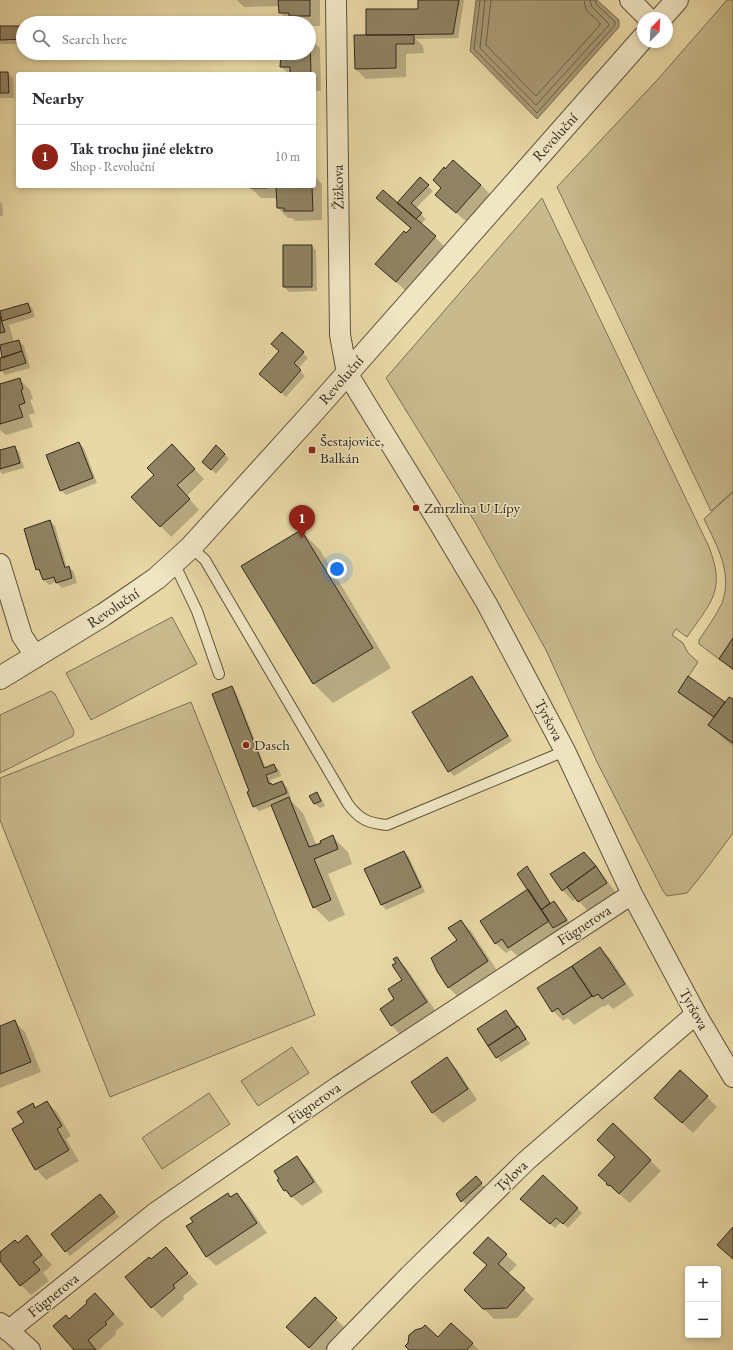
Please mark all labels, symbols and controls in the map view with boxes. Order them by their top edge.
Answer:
north arrow [637,12,673,48]
search box [16,16,316,60]
icon: search [30,27,52,49]
text: Search here [62,29,127,48]
text: Nearby [32,87,84,109]
street label: Revoluční [528,108,582,165]
text: Tak trochu jiné elektro [70,139,213,158]
text: 1 [42,148,48,165]
text: 10 m [275,148,300,165]
text: Shop · Revoluční [70,158,155,175]
street label: Žižkova [328,164,347,210]
street label: Revoluční [314,351,367,408]
place label: Šestajovice, Balkán [320,431,384,467]
marker: Šestajovice, Balkán [307,445,317,455]
place label: Zmrzlina U Lípy [424,498,520,517]
marker: Zmrzlina U Lípy [411,503,421,513]
pin: 1 [289,505,315,538]
your location [327,559,347,579]
street label: Revoluční [83,583,143,632]
street label: Tyršova [531,696,568,744]
place label: Dasch [254,735,290,754]
marker: Dasch [241,740,251,750]
street label: Fügnerova [553,900,614,949]
street label: Tyršova [675,985,714,1033]
street label: Fügnerova [284,1077,344,1128]
street label: Tylova [490,1156,531,1196]
map controls [685,1266,721,1338]
button: + [685,1266,721,1302]
street label: Fügnerova [23,1268,82,1321]
button: − [685,1302,721,1338]

